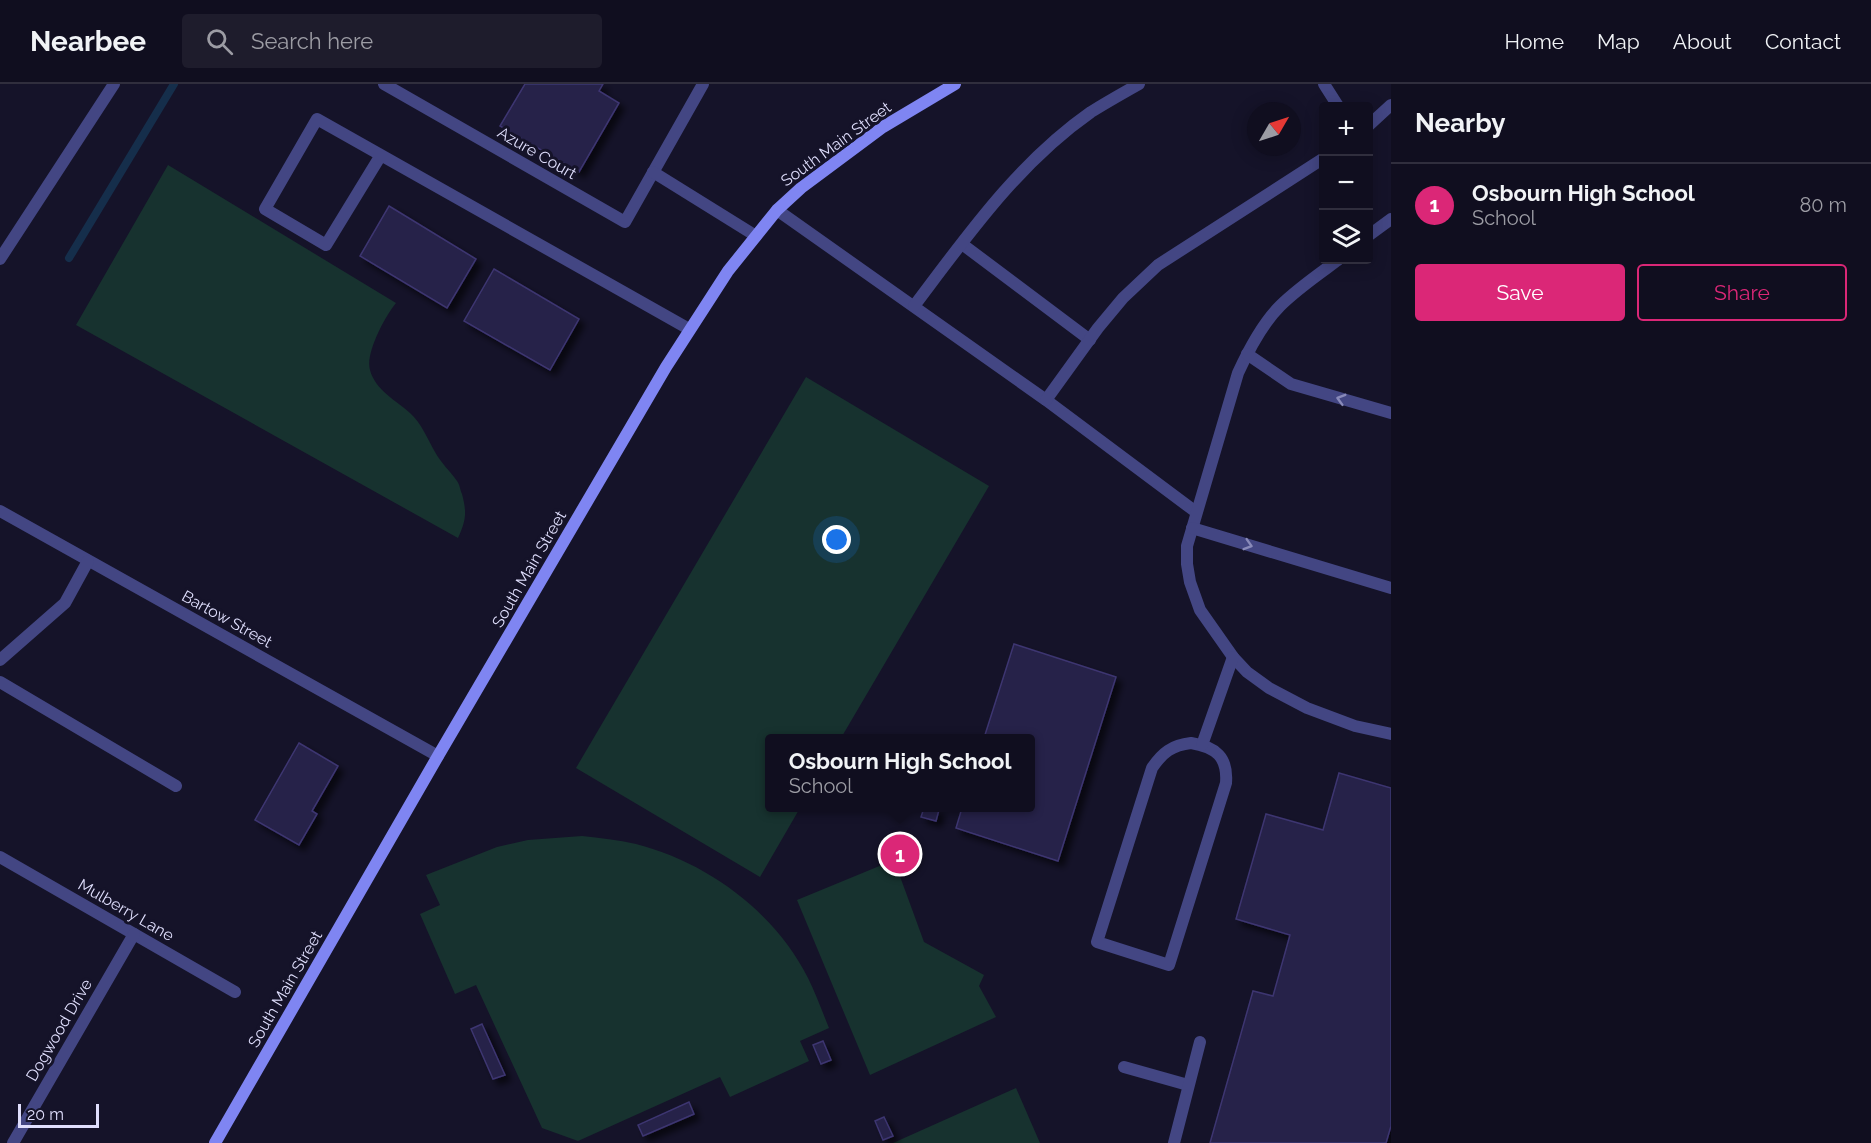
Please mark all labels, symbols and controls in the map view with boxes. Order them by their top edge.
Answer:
search box [182,14,602,68]
text: Nearbee [30,25,146,58]
icon: search [203,25,236,58]
text: Search here [251,28,373,54]
text: Home [1505,29,1564,54]
text: Map [1597,29,1640,54]
text: About [1673,29,1732,54]
text: Contact [1765,29,1841,54]
street label: South Main Street [777,97,895,190]
north arrow [1247,102,1301,156]
map controls [1319,102,1373,264]
button: + [1319,102,1373,156]
text: Nearby [1415,108,1505,138]
street label: Azure Court [494,123,580,184]
button: − [1319,156,1373,210]
text: Osbourn High School [1472,180,1695,206]
text: 1 [1430,193,1439,217]
text: 80 m [1799,193,1847,217]
text: School [1472,206,1536,230]
button: layers [1319,210,1373,264]
button: Save [1415,264,1625,321]
button: Share [1637,264,1847,321]
one-way arrow [1336,394,1347,406]
street label: South Main Street [488,507,570,631]
your location [822,525,851,554]
one-way arrow [1242,538,1253,550]
street label: Bartow Street [178,586,276,652]
popup [765,734,1035,812]
text: Osbourn High School [789,748,1011,774]
text: School [789,774,853,798]
pin: 1 [880,832,920,876]
street label: Mulberry Lane [75,875,177,945]
street label: South Main Street [244,927,326,1051]
street label: Dogwood Drive [22,976,96,1084]
scale bar [18,1101,99,1128]
text: 20 m [27,1105,64,1124]

